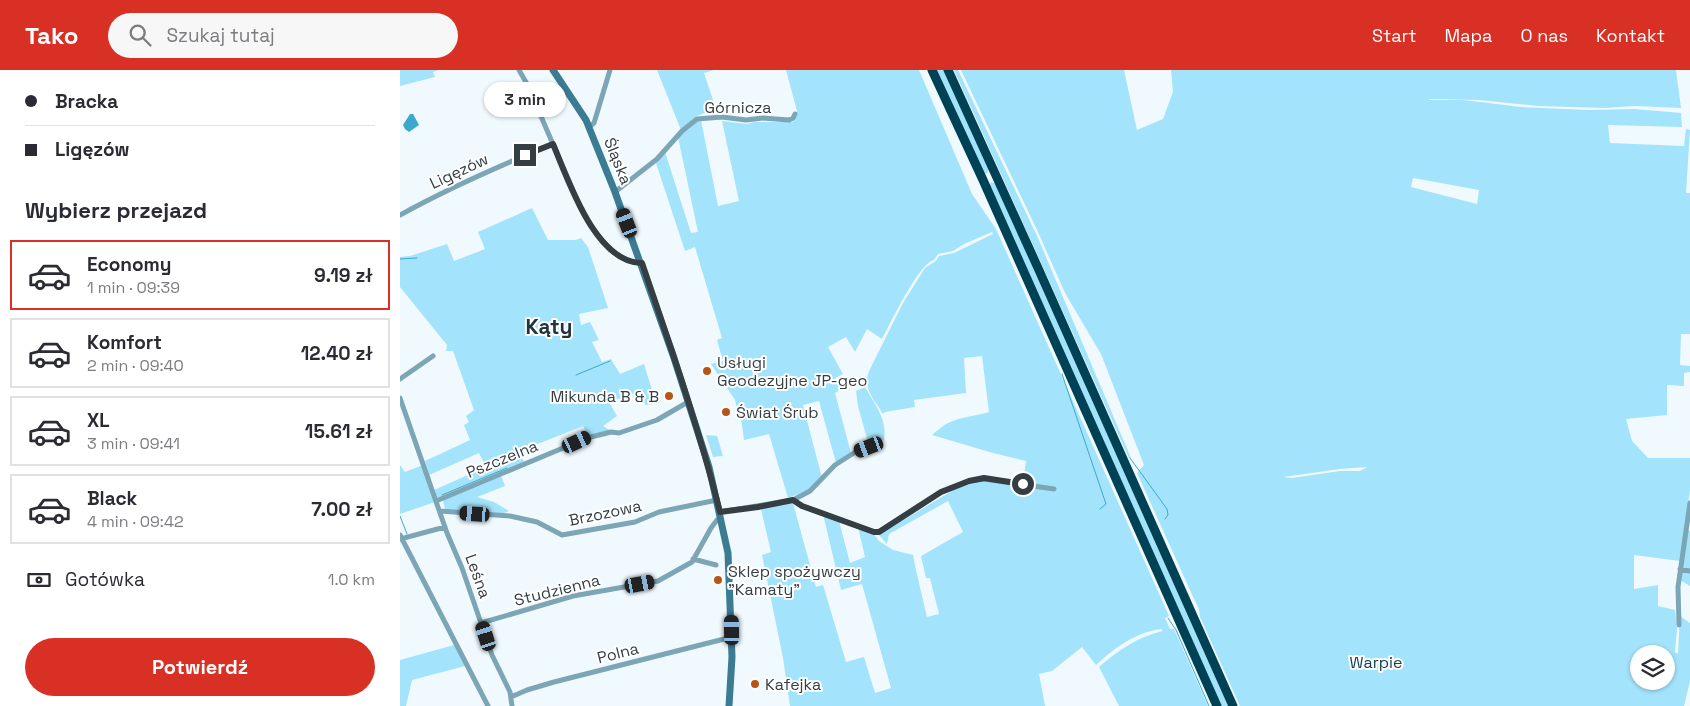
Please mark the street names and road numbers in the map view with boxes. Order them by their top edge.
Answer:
street label: Górnicza [705,97,771,118]
street label: Śląska [599,134,637,188]
street label: Ligęzów [426,148,492,194]
street label: Pszczelna [463,435,541,483]
street label: Brzozowa [567,495,643,531]
street label: Leśna [460,551,496,601]
street label: Studzienna [512,569,602,611]
street label: Polna [595,638,641,668]

